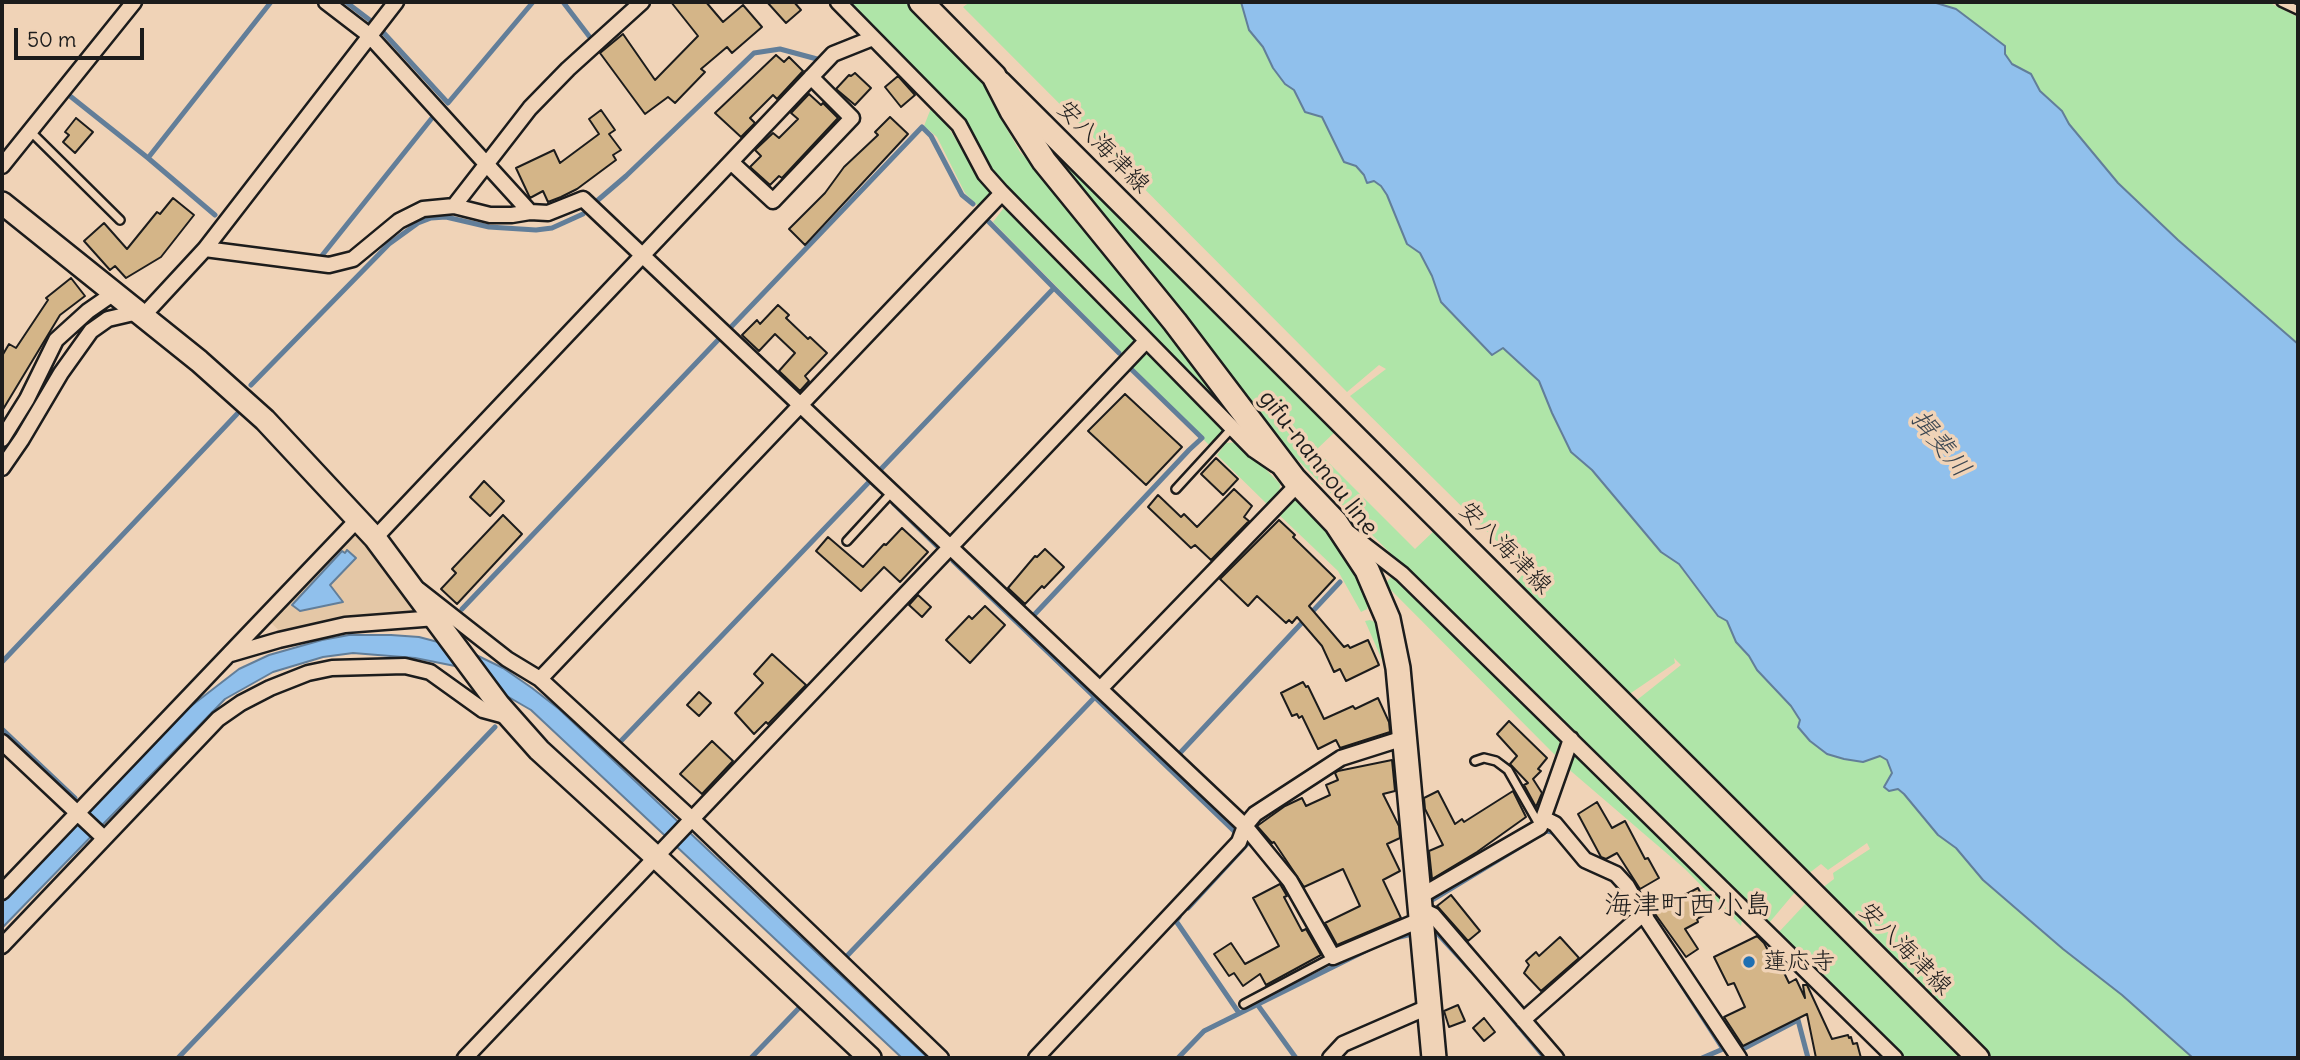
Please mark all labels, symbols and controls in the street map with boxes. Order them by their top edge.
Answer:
scale bar [18,14,147,58]
text: 50 m [27,26,76,53]
street label: 安八海津線 [1050,94,1156,200]
street label: gifu-nannou line [1252,385,1384,541]
water label: 揖斐川 [1903,404,1977,484]
street label: 安八海津線 [1452,495,1558,601]
district label: 海津町西小島 [1604,889,1772,923]
street label: 安八海津線 [1852,896,1958,1002]
place label: 蓮応寺 [1763,948,1835,976]
marker: 蓮応寺 [1741,954,1757,970]

